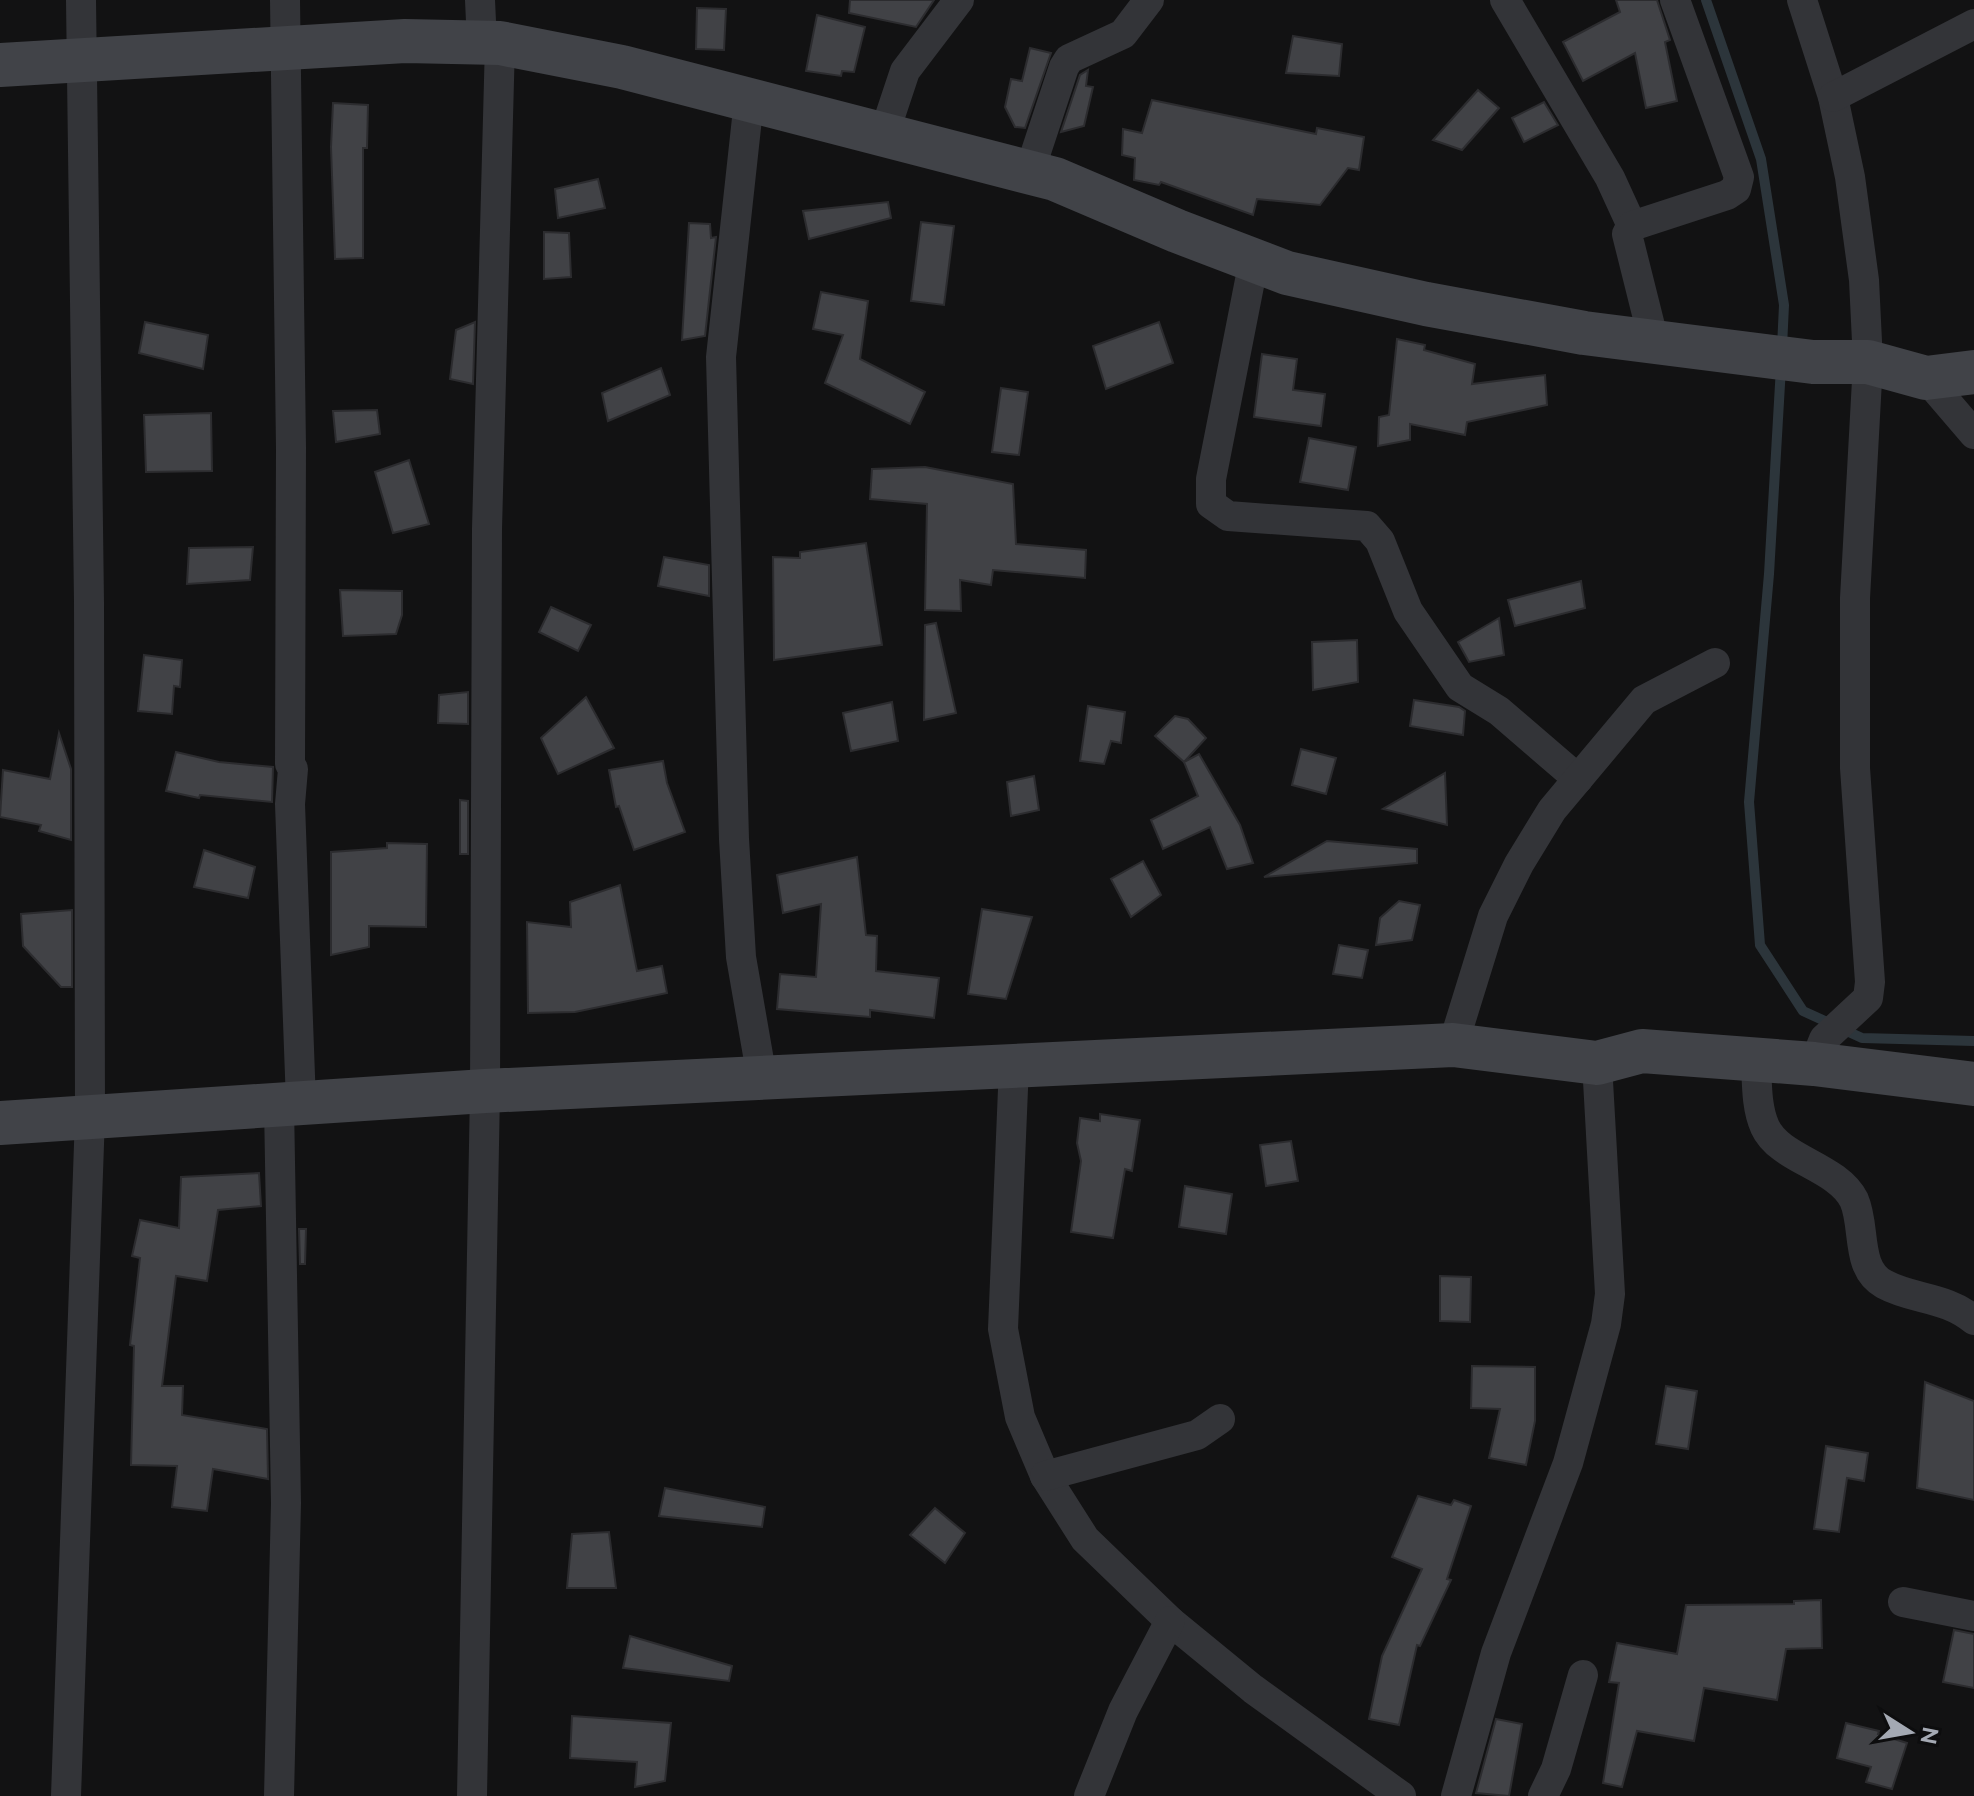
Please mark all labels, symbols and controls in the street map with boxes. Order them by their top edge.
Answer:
north arrow [1870,1692,1950,1772]
text: N [1915,1725,1944,1747]

